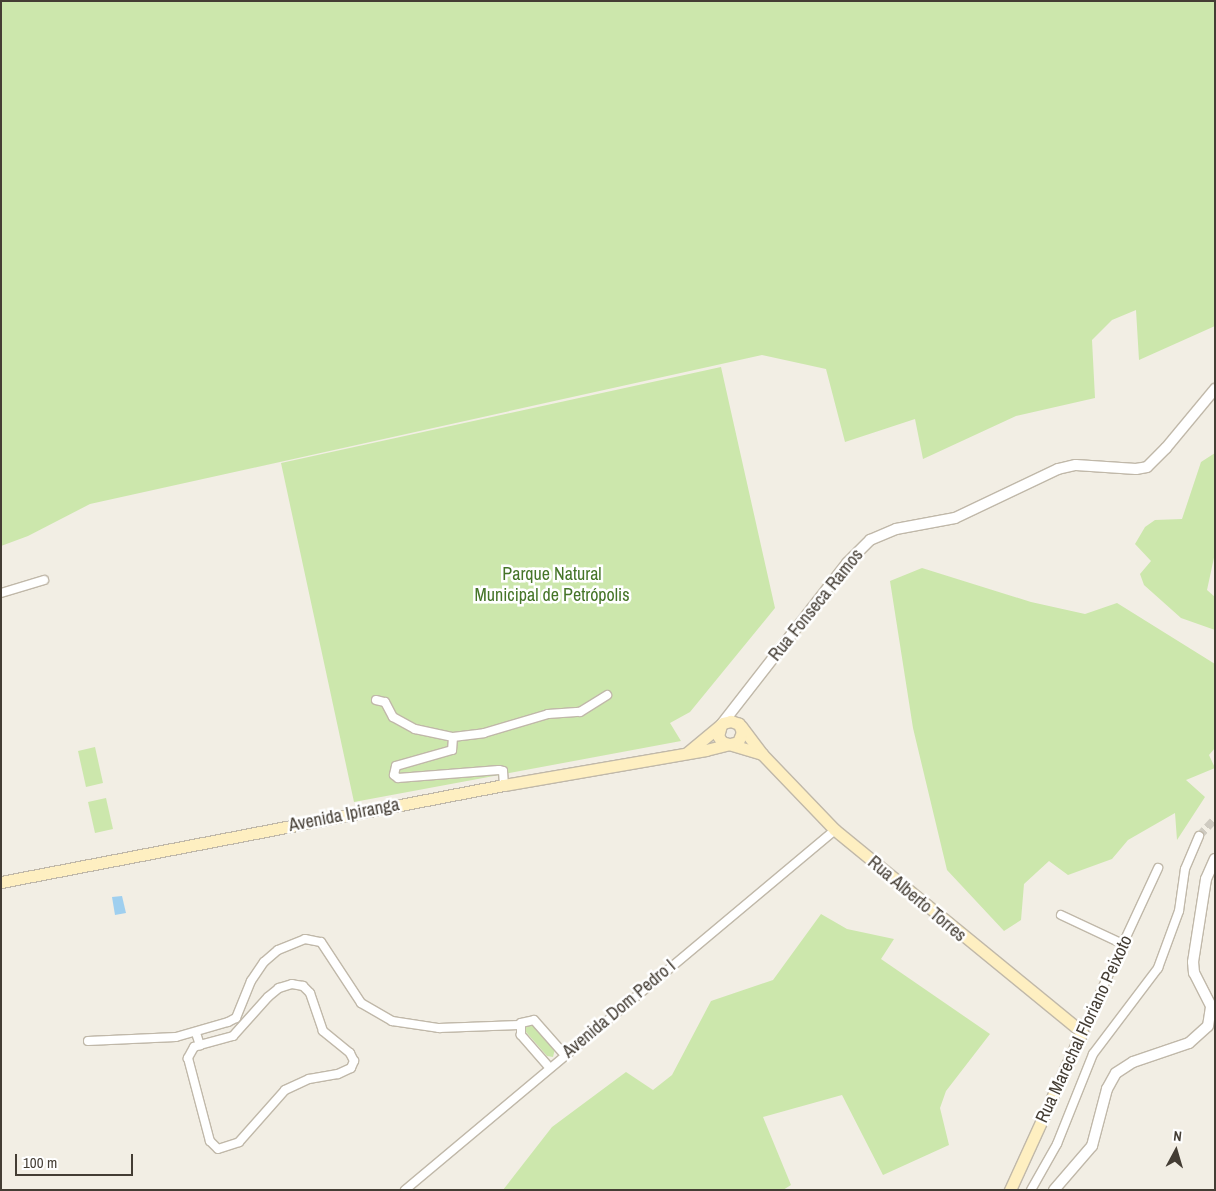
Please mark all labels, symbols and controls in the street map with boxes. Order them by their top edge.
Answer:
street label: Rua Fonseca Ramos [764,545,868,665]
park label: Parque Natural Municipal de Petrópolis [474,564,630,606]
street label: Avenida Ipiranga [287,794,401,836]
street label: Rua Alberto Torres [863,851,971,947]
street label: Rua Marechal Floriano Peixoto [1031,932,1137,1126]
street label: Avenida Dom Pedro I [558,955,680,1063]
north arrow [1151,1126,1201,1176]
text: N [1172,1127,1183,1145]
scale bar [18,1144,135,1176]
text: 100 m [23,1152,57,1173]

